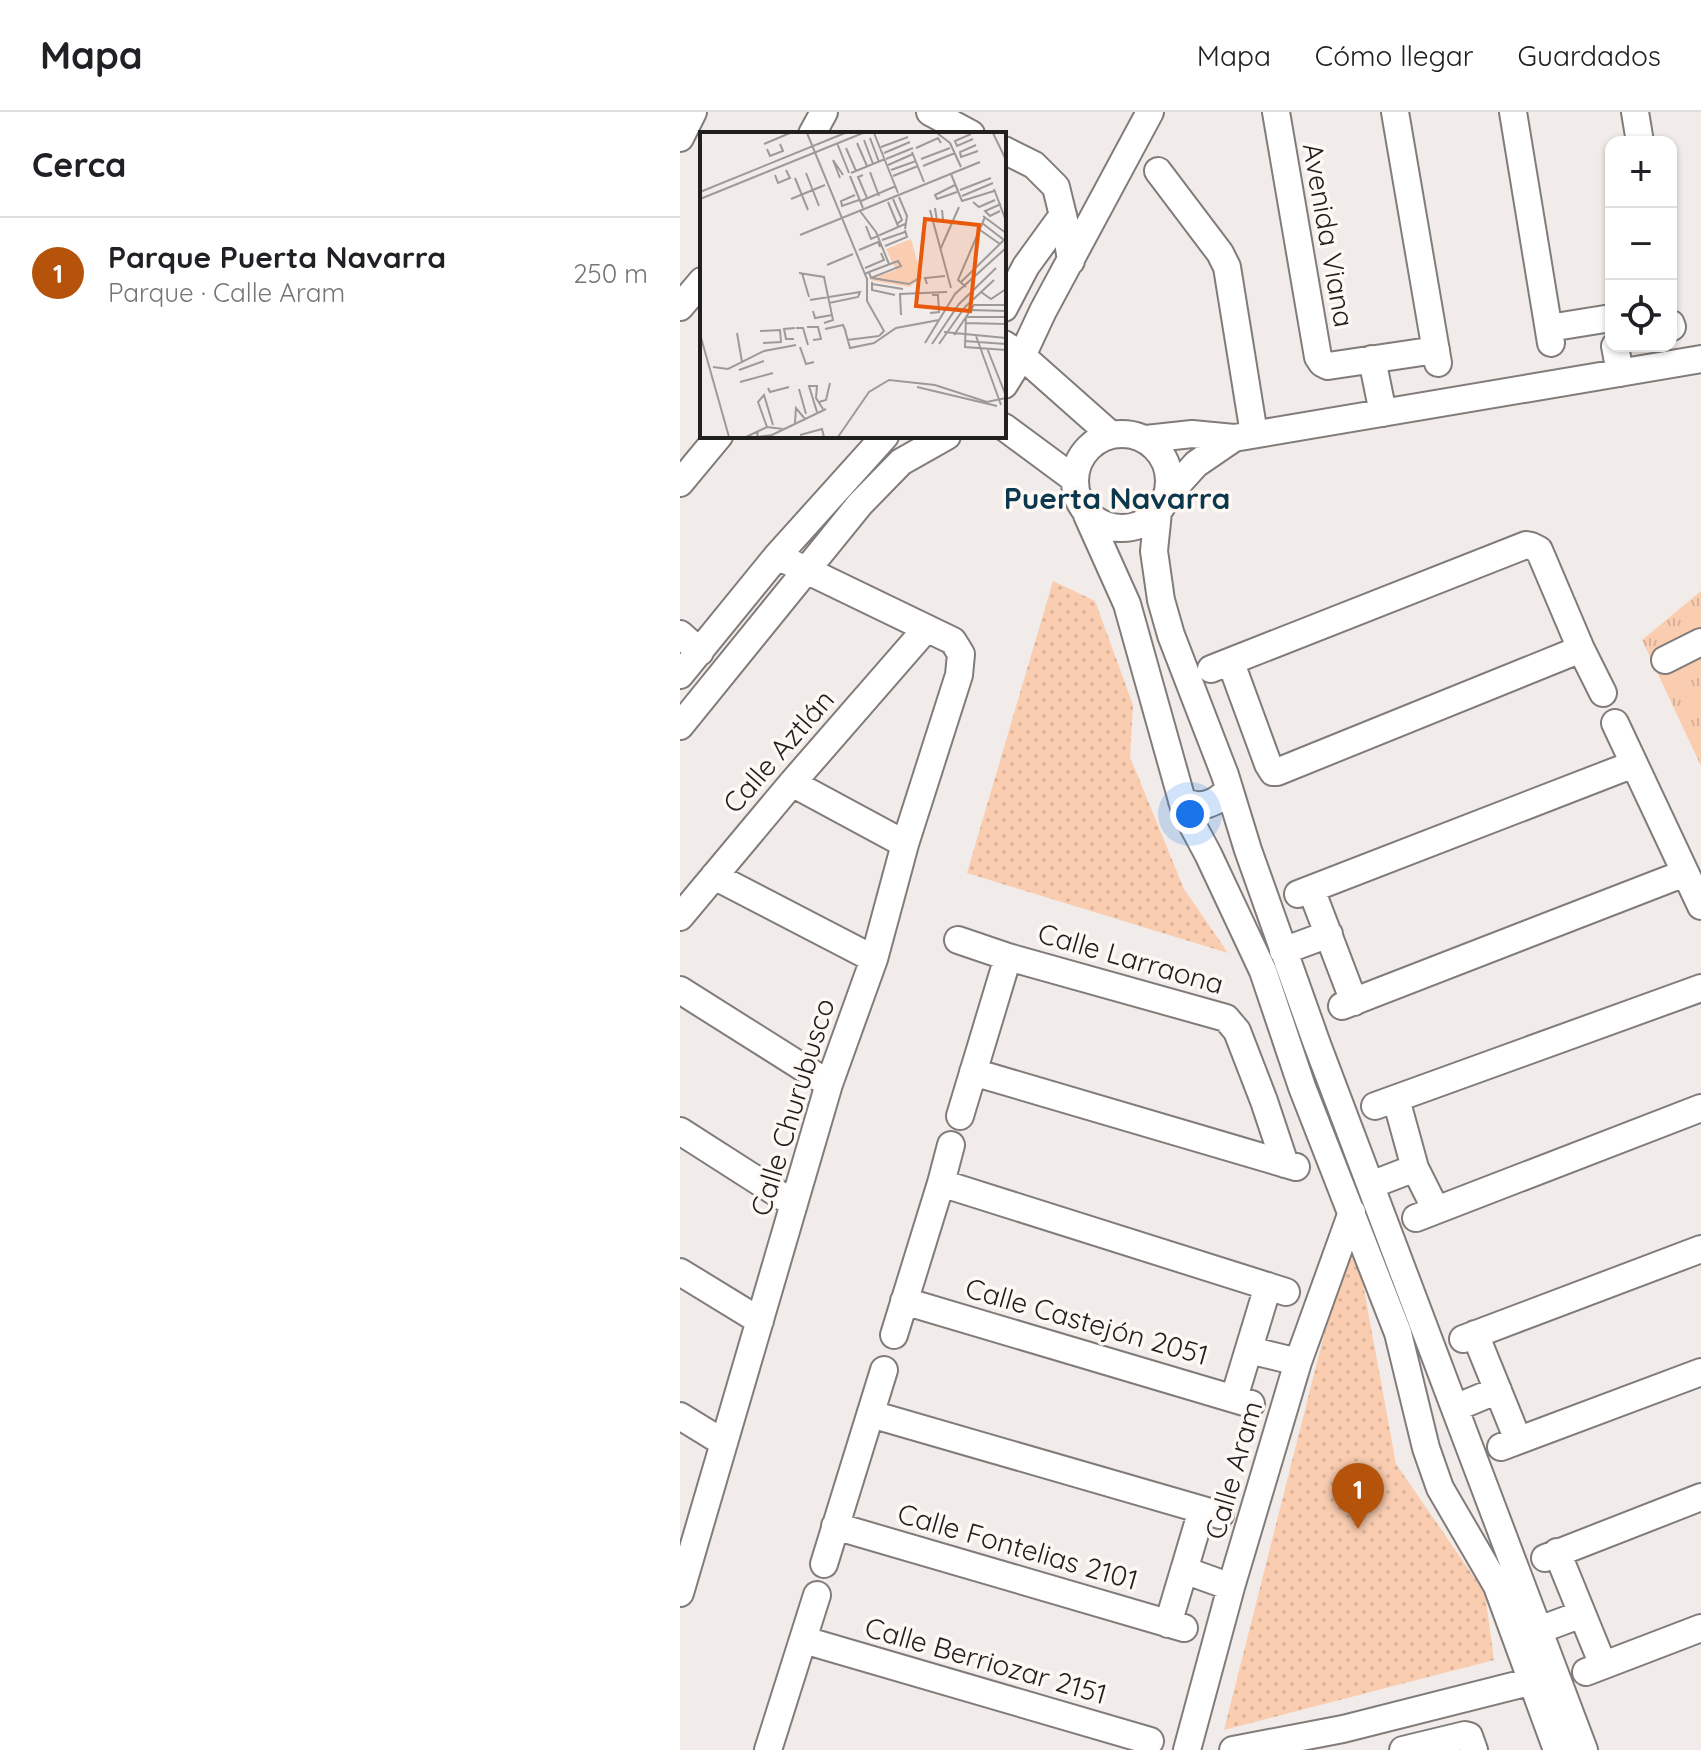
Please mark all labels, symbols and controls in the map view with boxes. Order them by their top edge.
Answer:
text: Mapa [40,31,143,79]
text: Mapa [1197,38,1271,73]
text: Cómo llegar [1315,38,1474,73]
text: Guardados [1518,38,1661,73]
inset map [700,132,1006,438]
map controls [1605,136,1677,352]
button: + [1605,136,1677,208]
street label: Avenida Viana [1296,140,1362,330]
text: Cerca [32,143,126,186]
button: − [1605,208,1677,280]
text: Parque Puerta Navarra [108,238,446,276]
text: 1 [53,257,63,290]
text: 250 m [573,257,648,290]
text: Parque · Calle Aram [108,276,345,309]
button: locate [1605,280,1677,352]
district label: Puerta Navarra [1004,479,1230,517]
street label: Calle Aztlán [715,682,841,820]
your location [1170,794,1210,834]
street label: Calle Larraona [1034,915,1228,1001]
street label: Calle Churubusco [742,994,842,1220]
street label: Calle Castejón 2051 [962,1270,1212,1372]
street label: Calle Aram [1197,1397,1269,1543]
pin: 1 [1332,1463,1384,1529]
street label: Calle Fontelias 2101 [894,1495,1142,1597]
street label: Calle Berriozar 2151 [861,1609,1111,1711]

